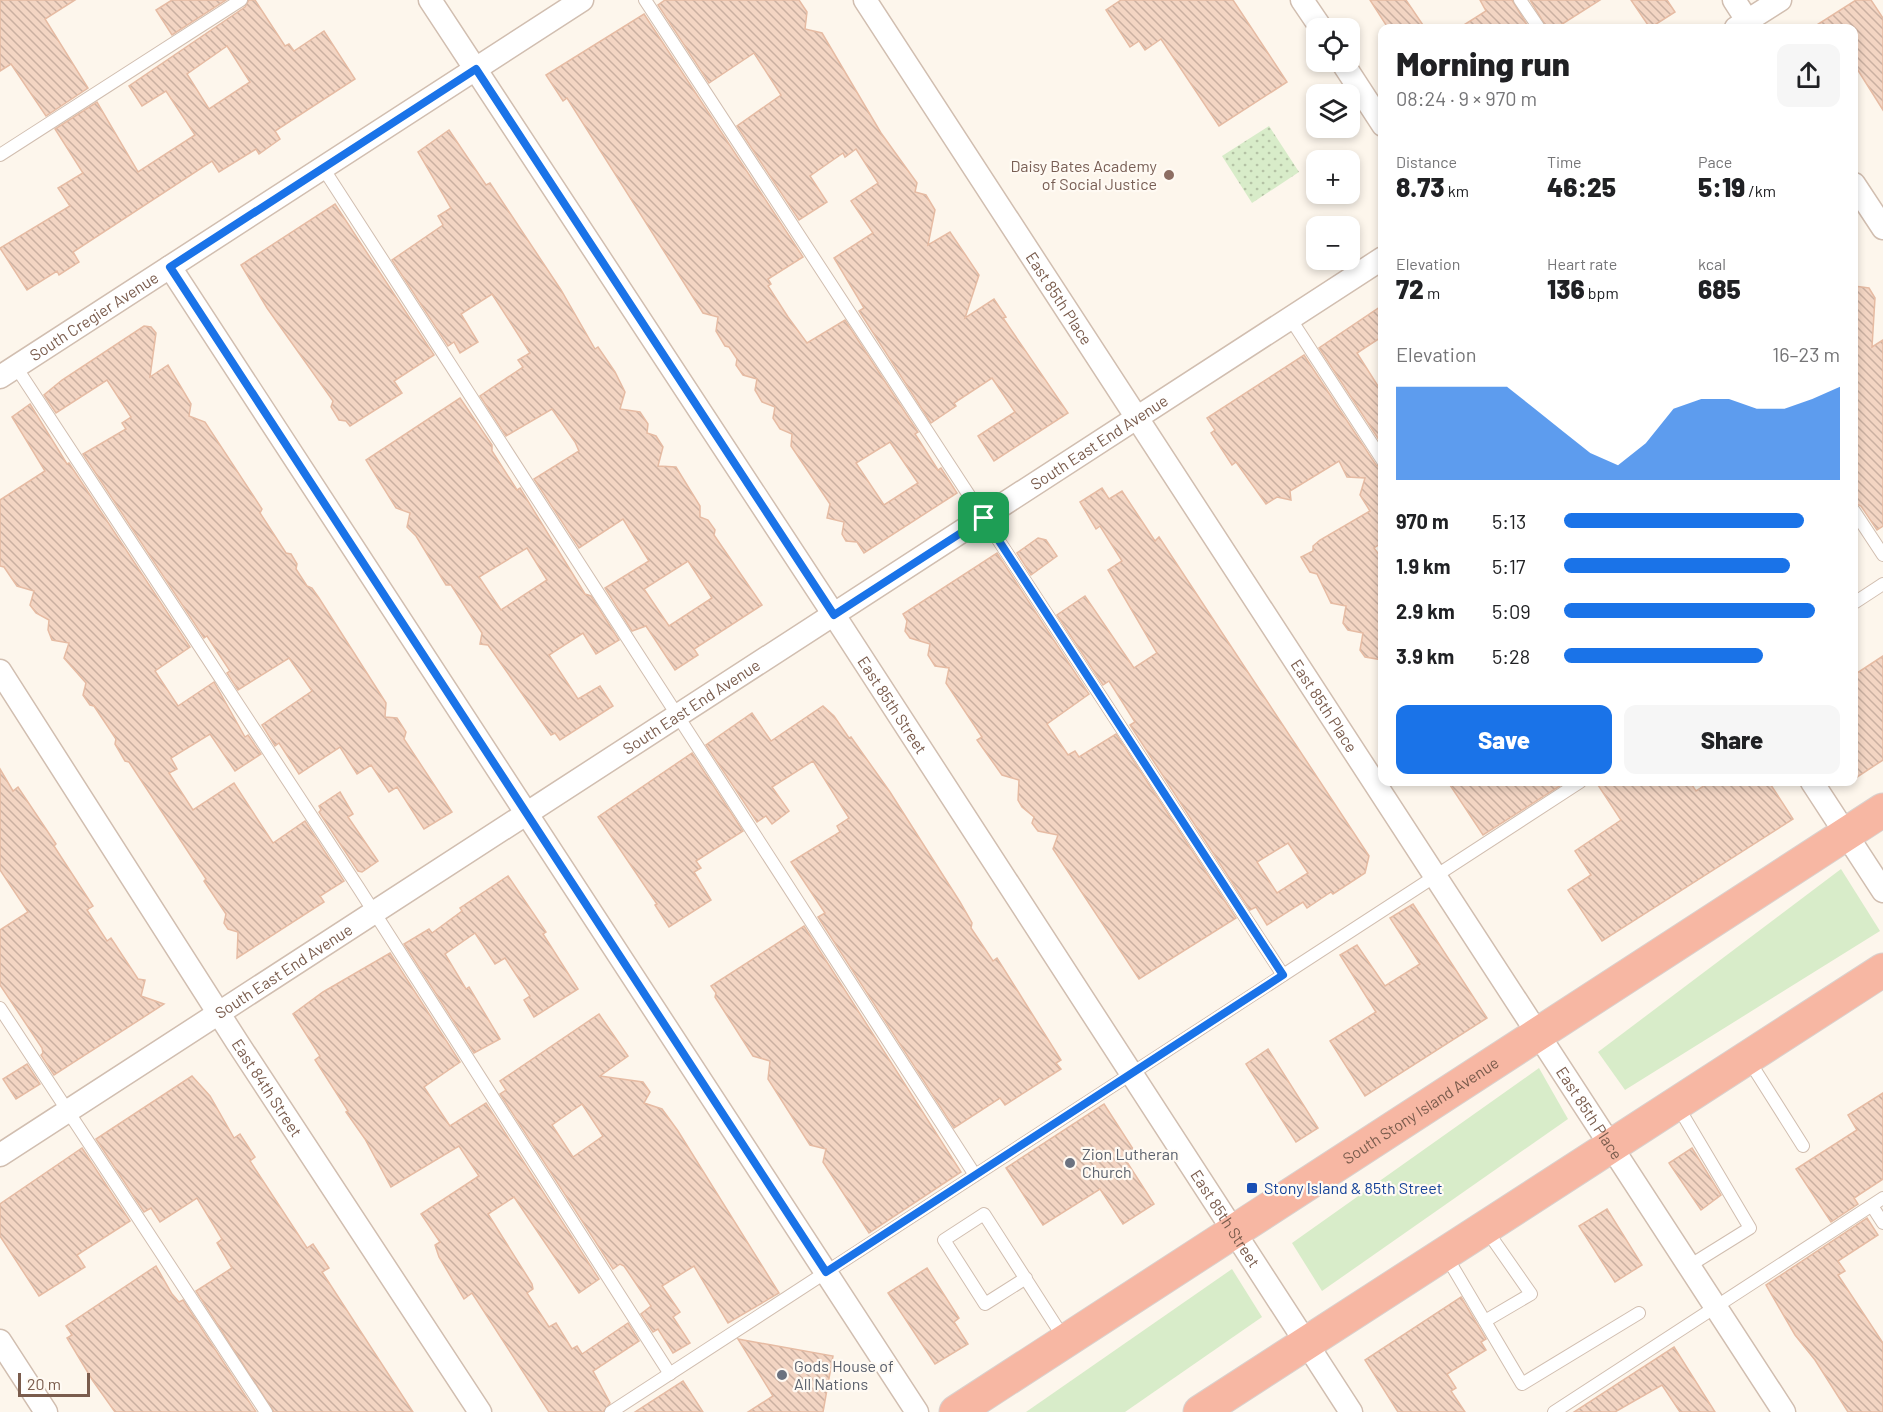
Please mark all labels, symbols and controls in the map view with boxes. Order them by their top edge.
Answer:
map controls [1306,18,1360,270]
button: locate [1306,18,1360,72]
text: Morning run [1396,43,1570,83]
button: share [1777,44,1840,107]
button: layers [1306,84,1360,138]
text: 08:24 · 9 × 970 m [1396,86,1537,110]
button: + [1306,150,1360,204]
text: Distance [1396,152,1457,171]
text: Time [1547,152,1582,171]
text: Pace [1698,152,1732,171]
place label: Daisy Bates Academy of Social Justice [1011,156,1158,193]
marker: Daisy Bates Academy of Social Justice [1162,168,1176,182]
text: 8.73 [1396,171,1445,202]
text: 46:25 [1547,171,1616,202]
text: 5:19 [1698,171,1745,202]
text: km [1445,181,1469,200]
text: /km [1745,181,1776,200]
button: − [1306,216,1360,270]
street label: East 85th Place [1022,248,1097,348]
text: Elevation [1396,254,1460,273]
text: Heart rate [1547,254,1617,273]
text: kcal [1698,254,1726,273]
street label: South Cregier Avenue [26,267,162,364]
text: 72 [1396,273,1424,304]
text: 136 [1547,273,1585,304]
text: 685 [1698,273,1741,304]
text: m [1424,283,1440,302]
text: bpm [1585,283,1619,302]
text: Elevation [1396,342,1477,366]
text: 16–23 m [1772,342,1840,366]
street label: South East End Avenue [1027,390,1171,493]
pin [958,492,1009,543]
icon: arrive [967,501,1000,534]
text: 970 m [1396,509,1449,533]
text: 5:13 [1492,509,1526,533]
text: 1.9 km [1396,554,1450,578]
text: 5:17 [1492,554,1526,578]
text: 2.9 km [1396,599,1455,623]
text: 5:09 [1492,599,1531,623]
text: 3.9 km [1396,644,1454,668]
text: 5:28 [1492,644,1530,668]
street label: East 85th Street [854,652,931,757]
street label: South East End Avenue [619,655,763,758]
street label: East 85th Place [1288,655,1362,755]
button: Save [1396,705,1612,774]
button: Share [1624,705,1840,774]
street label: South East End Avenue [211,919,356,1022]
street label: East 84th Street [228,1035,306,1140]
street label: South Stony Island Avenue [1339,1052,1502,1167]
street label: East 85th Place [1553,1063,1627,1163]
place label: Zion Lutheran Church [1082,1144,1179,1181]
marker: Zion Lutheran Church [1063,1156,1077,1170]
street label: East 85th Street [1187,1166,1264,1270]
place label: Stony Island & 85th Street [1264,1178,1442,1197]
marker: Stony Island & 85th Street [1245,1181,1259,1195]
place label: Gods House of All Nations [794,1356,894,1393]
marker: Gods House of All Nations [775,1368,789,1382]
scale bar [18,1370,90,1398]
text: 20 m [27,1374,61,1393]

